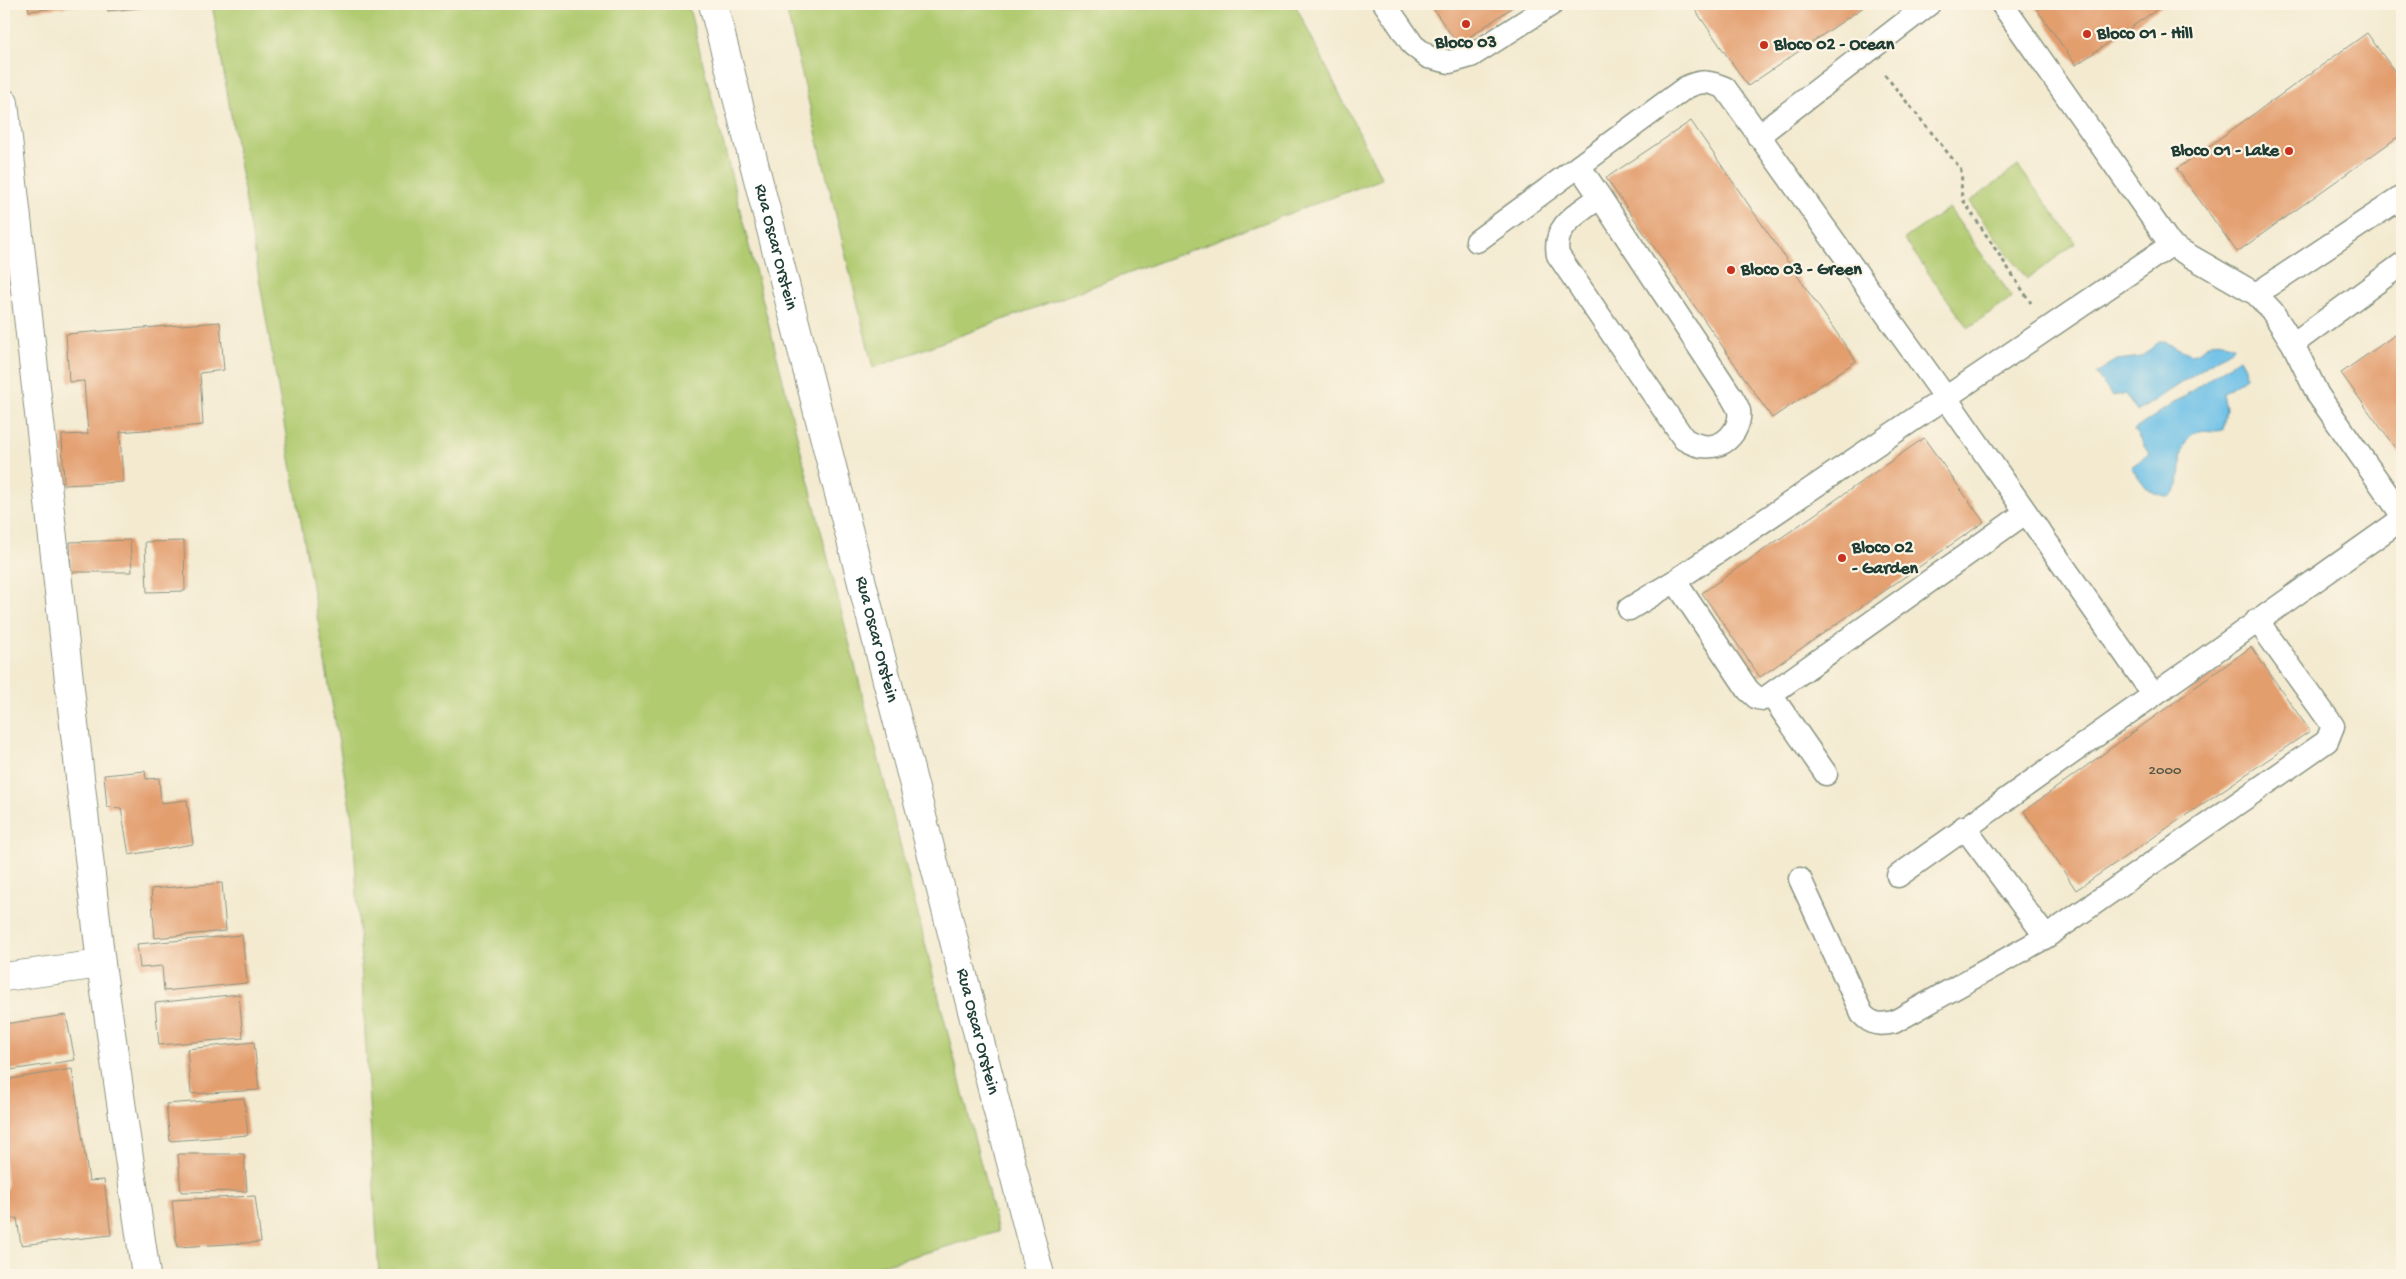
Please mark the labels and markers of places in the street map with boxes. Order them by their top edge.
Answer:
marker: Bloco 03 [1460,18,1472,30]
place label: Bloco 01 - Hill [2096,24,2193,45]
marker: Bloco 01 - Hill [2081,28,2093,40]
place label: Bloco 03 [1434,33,1497,54]
place label: Bloco 02 - Ocean [1773,35,1895,56]
marker: Bloco 02 - Ocean [1758,39,1770,51]
place label: Bloco 01 - Lake [2170,141,2280,162]
marker: Bloco 01 - Lake [2283,145,2295,157]
place label: Bloco 03 - Green [1740,260,1862,281]
marker: Bloco 03 - Green [1725,264,1737,276]
place label: Bloco 02 - Garden [1851,538,1918,580]
marker: Bloco 02 - Garden [1836,552,1848,564]

